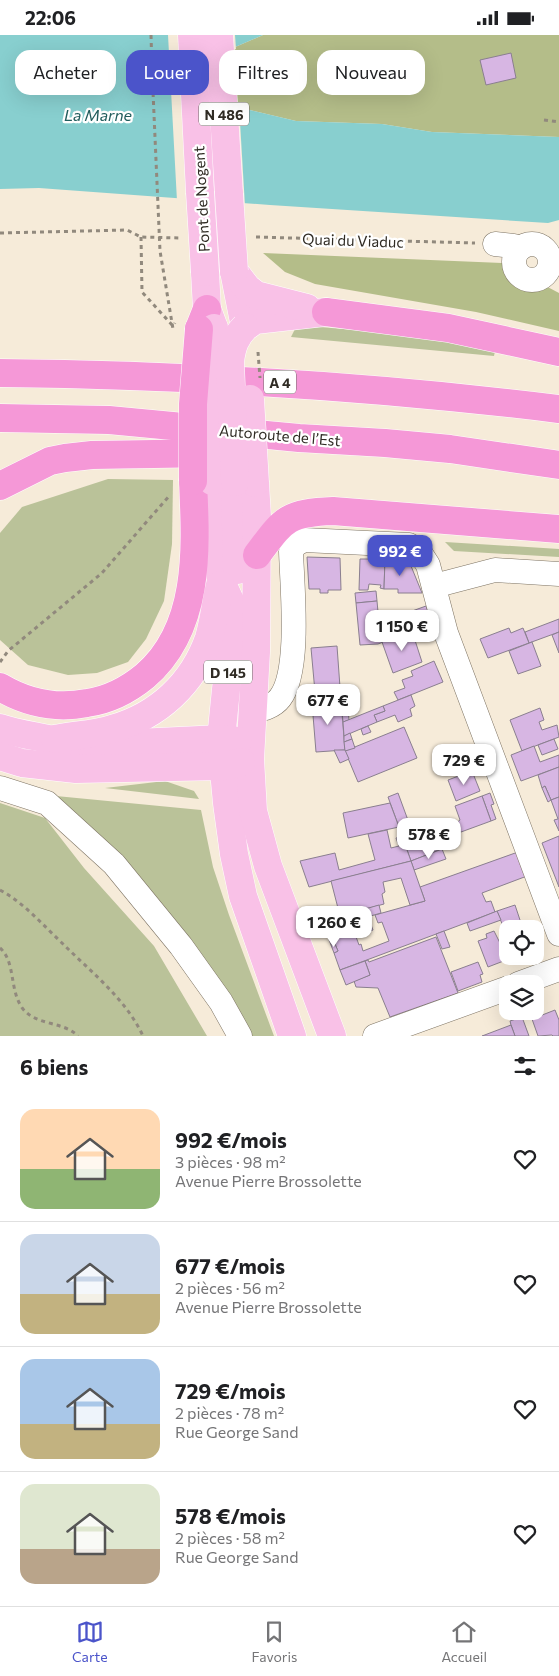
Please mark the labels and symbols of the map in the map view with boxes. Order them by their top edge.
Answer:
road number: N 486 [199,103,249,125]
water label: La Marne [64,105,133,124]
street label: Pont de Nogent [189,146,213,252]
street label: Quai du Viaduc [302,229,404,251]
road number: A 4 [264,371,296,393]
street label: Autoroute de l’Est [218,421,342,449]
pin: 992 € [365,535,435,577]
pin: 1 150 € [356,609,448,652]
road number: D 145 [204,661,252,684]
pin: 677 € [293,683,363,726]
pin: 729 € [429,743,499,786]
pin: 578 € [394,817,464,860]
pin: 1 260 € [288,905,380,948]

